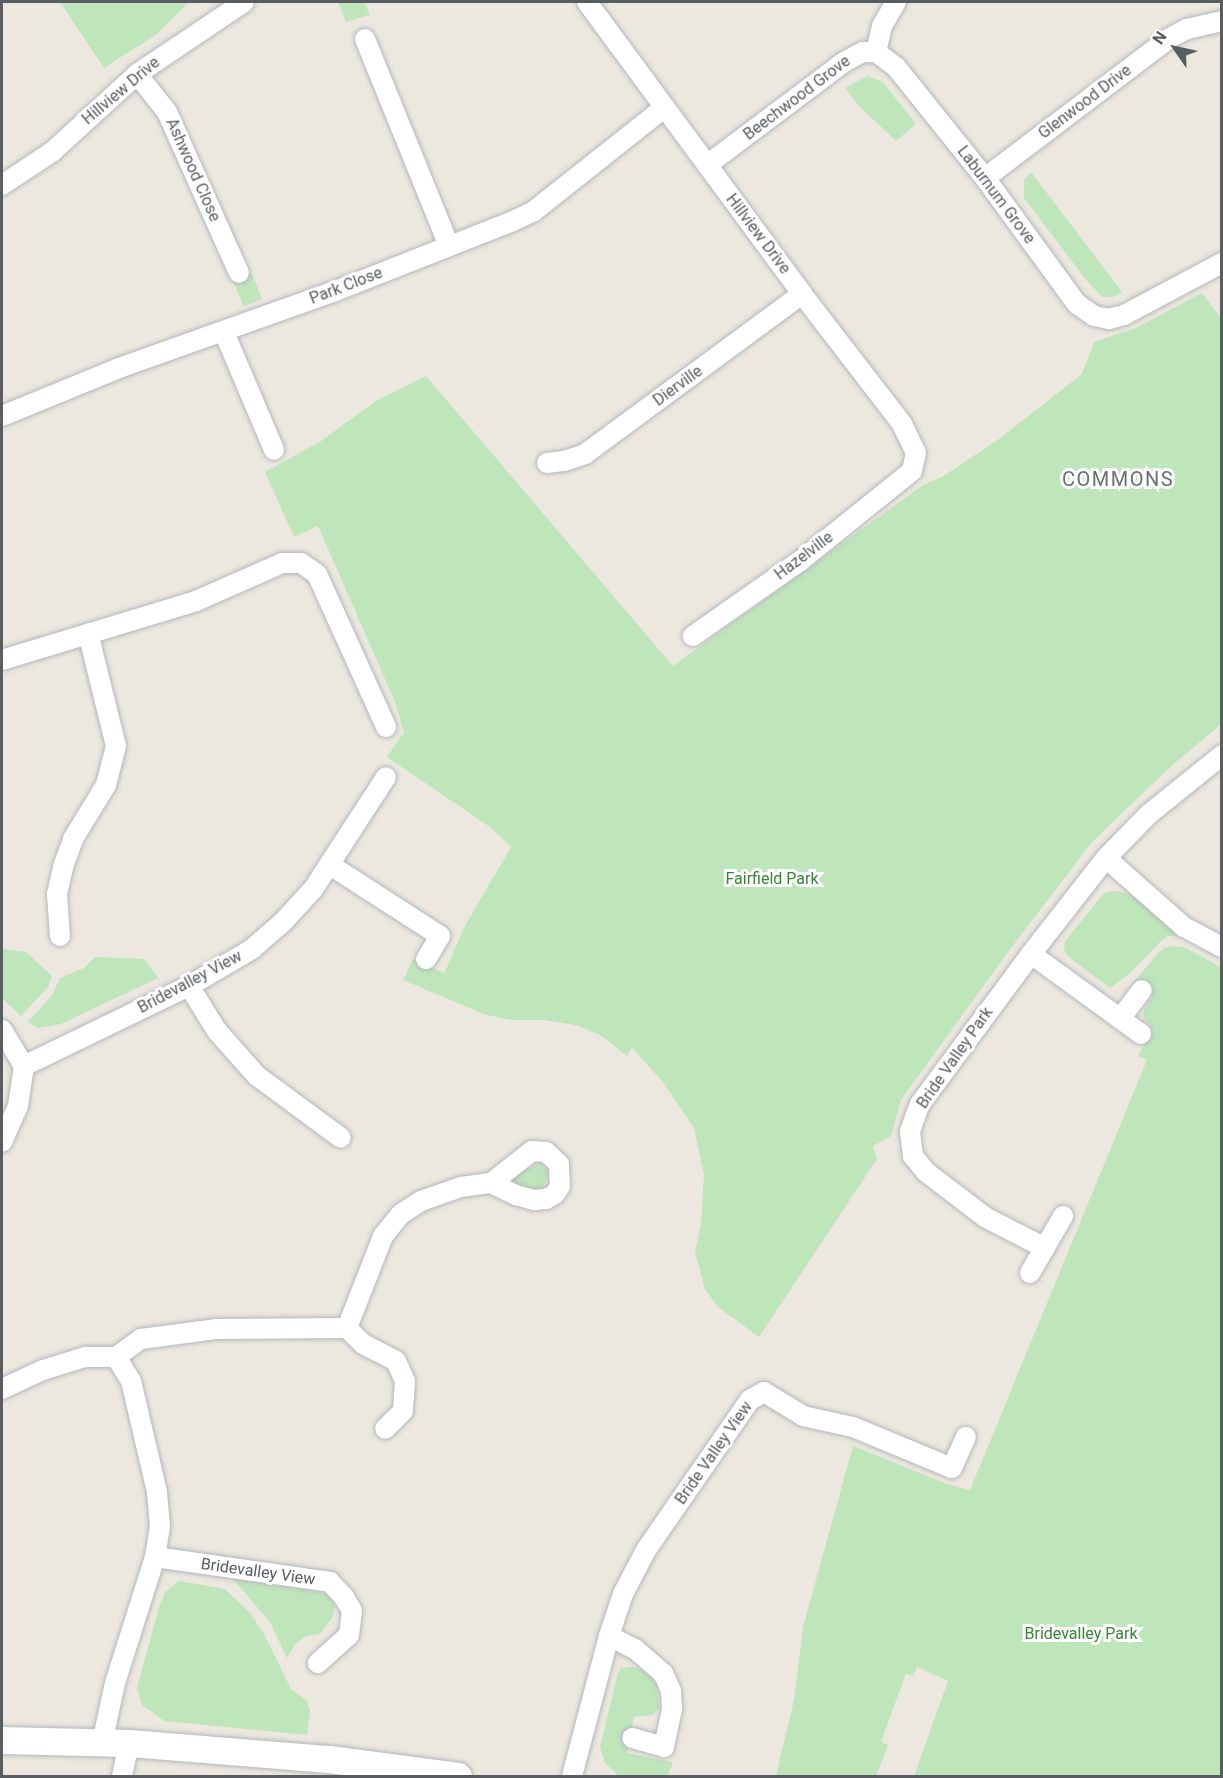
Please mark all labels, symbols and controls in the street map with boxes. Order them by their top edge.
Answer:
north arrow [1145,18,1205,78]
text: N [1149,28,1171,48]
street label: Beechwood Grove [740,52,854,144]
street label: Hillview Drive [78,53,164,129]
street label: Glenwood Drive [1035,61,1135,143]
street label: Ashwood Close [162,115,224,225]
street label: Laburnum Grove [953,142,1039,248]
street label: Hillview Drive [722,190,794,278]
street label: Park Close [307,263,385,309]
street label: Dierville [650,362,706,410]
district label: COMMONS [1062,467,1174,491]
street label: Hazelville [771,528,837,584]
park label: Fairfield Park [725,869,819,889]
street label: Bridevalley View [135,946,245,1018]
street label: Bride Valley Park [913,1004,997,1112]
street label: Bride Valley View [671,1398,757,1508]
street label: Bridevalley View [200,1554,316,1590]
park label: Bridevalley Park [1025,1624,1137,1644]

